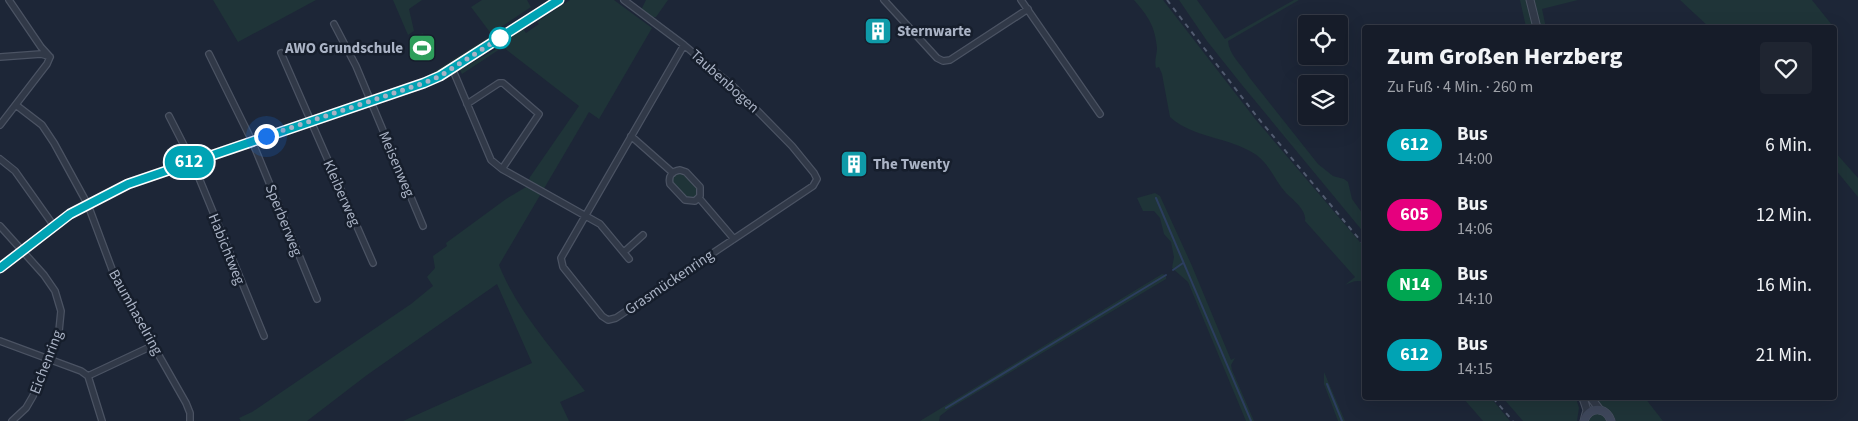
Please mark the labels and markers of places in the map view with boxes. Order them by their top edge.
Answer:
building icon: Sternwarte [863,16,893,46]
place label: Sternwarte [897,21,972,42]
unlabelled marker [489,27,511,49]
sports icon: AWO Grundschule [407,33,437,63]
place label: AWO Grundschule [284,38,403,59]
building icon: The Twenty [839,149,869,179]
place label: The Twenty [873,154,950,175]

